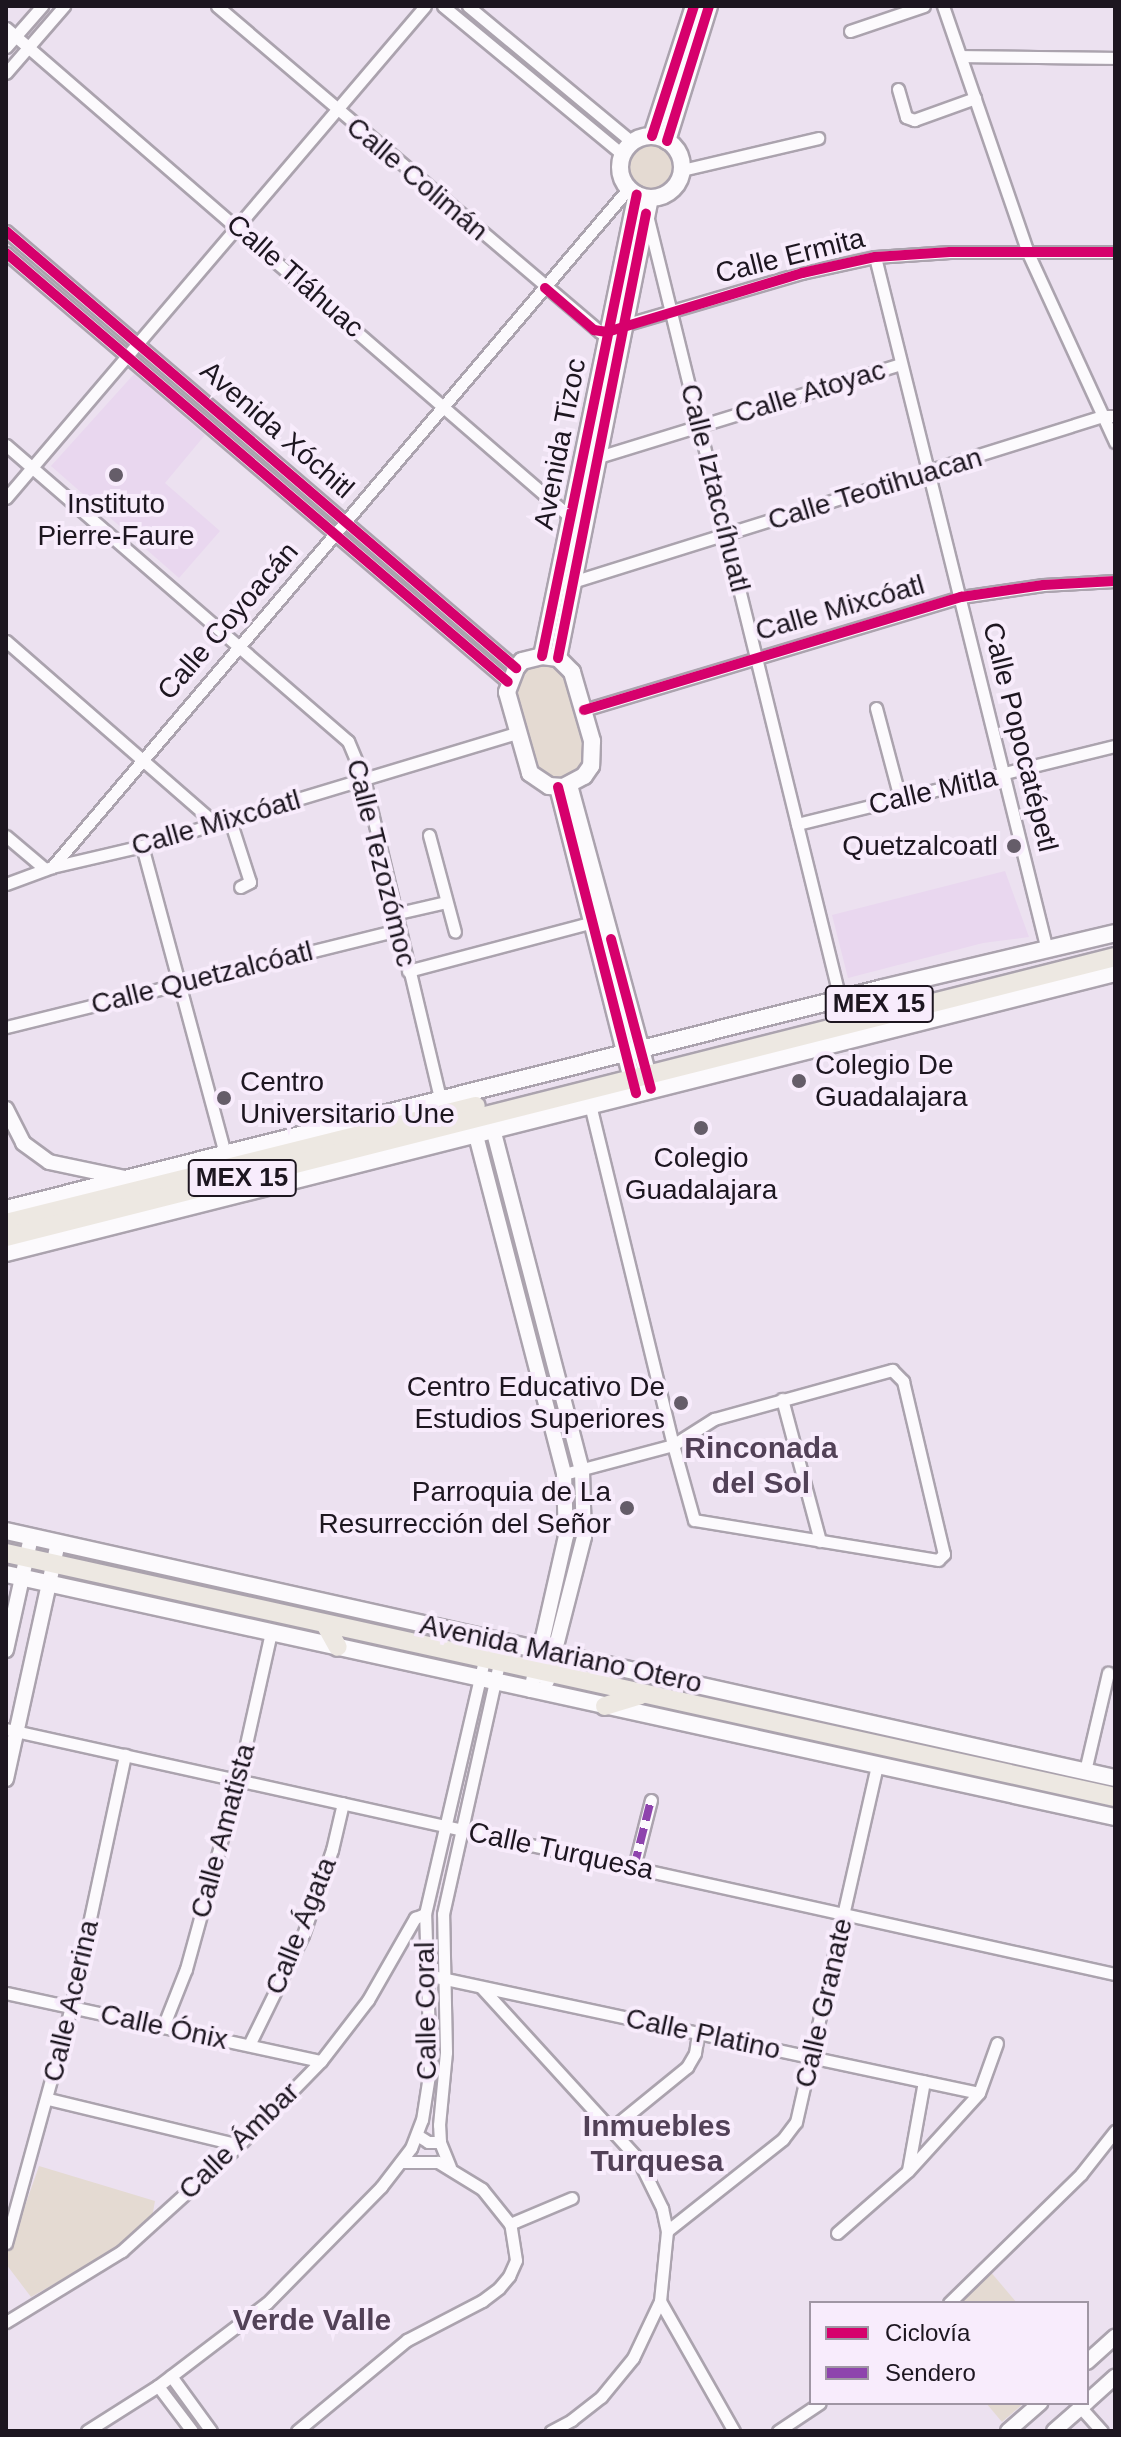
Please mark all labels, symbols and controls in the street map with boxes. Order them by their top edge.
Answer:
street label: Calle Colimán [339,110,495,248]
street label: Calle Tláhuac [219,207,371,345]
street label: Calle Ermita [712,221,868,291]
street label: Calle Atoyac [730,353,890,431]
street label: Avenida Xóchitl [193,354,361,506]
street label: Avenida Tizoc [527,355,593,533]
street label: Calle Iztaccíhuatl [673,380,757,596]
street label: Calle Teotihuacan [764,440,986,538]
marker: Instituto Pierre-Faure [107,466,125,484]
place label: Instituto Pierre-Faure [37,487,195,553]
street label: Calle Coyoacán [150,535,306,707]
street label: Calle Mixcóatl [752,568,928,648]
street label: Calle Popocatépetl [975,619,1065,855]
street label: Calle Tezozómoc [339,756,423,970]
street label: Calle Mitla [866,760,1000,822]
street label: Calle Mixcóatl [128,783,304,863]
place label: Quetzalcoatl [842,829,998,863]
marker: Quetzalcoatl [1005,837,1023,855]
street label: Calle Quetzalcóatl [88,934,316,1022]
road number: MEX 15 [823,982,935,1026]
place label: Colegio De Guadalajara [815,1048,968,1114]
place label: Centro Universitario Une [240,1065,455,1131]
marker: Colegio De Guadalajara [790,1072,808,1090]
marker: Centro Universitario Une [215,1089,233,1107]
marker: Colegio Guadalajara [692,1119,710,1137]
place label: Colegio Guadalajara [625,1141,777,1207]
road number: MEX 15 [186,1156,298,1200]
place label: Centro Educativo De Estudios Superiores [407,1370,665,1436]
marker: Centro Educativo De Estudios Superiores [672,1394,690,1412]
district label: Rinconada del Sol [684,1430,838,1500]
place label: Parroquia de La Resurrección del Señor [318,1475,611,1541]
marker: Parroquia de La Resurrección del Señor [618,1499,636,1517]
street label: Avenida Mariano Otero [417,1608,705,1700]
street label: Calle Amatista [183,1739,263,1923]
street label: Calle Turquesa [465,1815,657,1887]
street label: Calle Ágata [258,1853,344,1999]
street label: Calle Granate [788,1915,860,2091]
street label: Calle Acerina [36,1916,106,2086]
street label: Calle Coral [408,1941,444,2081]
street label: Calle Ónix [97,1997,231,2057]
street label: Calle Platino [623,2001,783,2067]
street label: Calle Ámbar [172,2075,306,2207]
district label: Inmuebles Turquesa [583,2108,731,2178]
legend [809,2301,1089,2405]
district label: Verde Valle [233,2302,391,2338]
text: Ciclovía [885,2319,970,2346]
text: Sendero [885,2359,976,2386]

